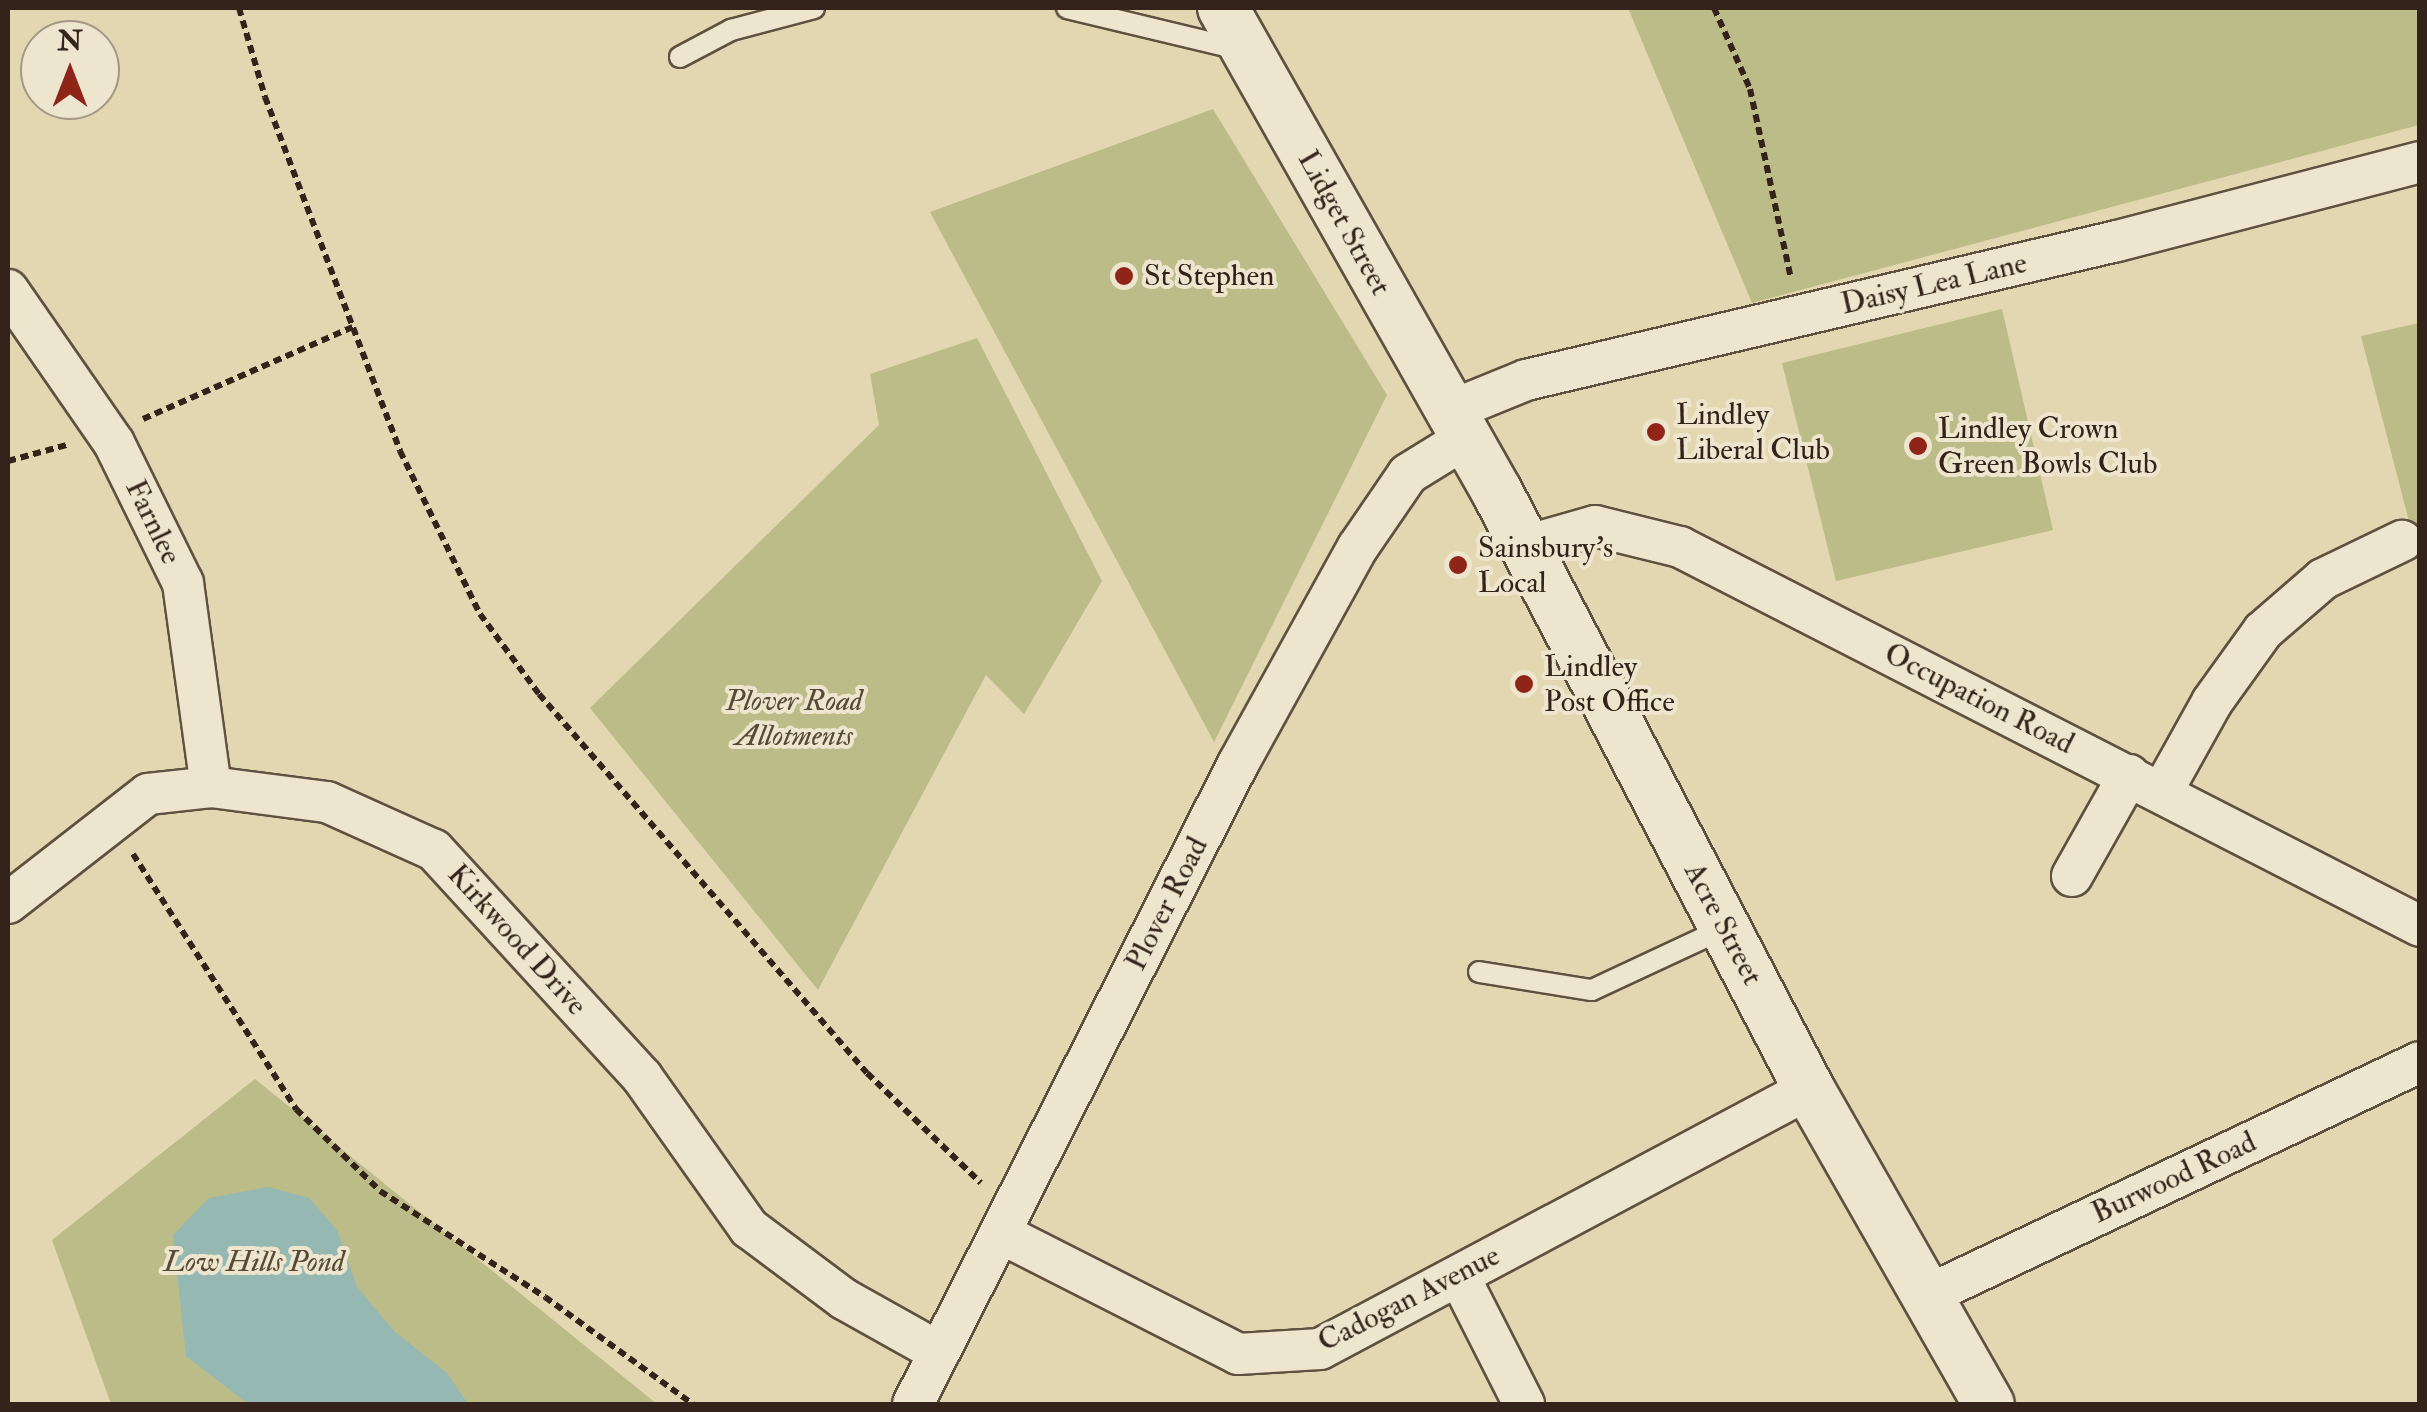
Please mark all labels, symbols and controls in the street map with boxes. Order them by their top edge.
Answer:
north arrow [20,20,120,120]
text: N [57,24,83,59]
street label: Lidget Street [1289,144,1399,302]
street label: Daisy Lea Lane [1838,245,2030,323]
place label: St Stephen [1144,258,1274,294]
marker: St Stephen [1113,265,1135,287]
place label: Lindley Liberal Club [1676,397,1830,468]
place label: Lindley Crown Green Bowls Club [1938,411,2157,482]
marker: Lindley Liberal Club [1645,421,1667,443]
marker: Lindley Crown Green Bowls Club [1907,435,1929,457]
street label: Farnlee [117,474,189,570]
place label: Sainsbury's Local [1478,530,1613,600]
marker: Sainsbury's Local [1447,554,1469,576]
street label: Occupation Road [1878,636,2080,762]
place label: Lindley Post Office [1544,649,1675,720]
marker: Lindley Post Office [1513,673,1535,695]
park label: Plover Road Allotments [725,683,863,754]
street label: Plover Road [1118,831,1216,977]
street label: Kirkwood Drive [440,857,594,1023]
street label: Acre Street [1676,857,1770,991]
street label: Burwood Road [2086,1124,2262,1232]
street label: Cadogan Avenue [1312,1238,1506,1360]
park label: Low Hills Pond [163,1244,345,1280]

